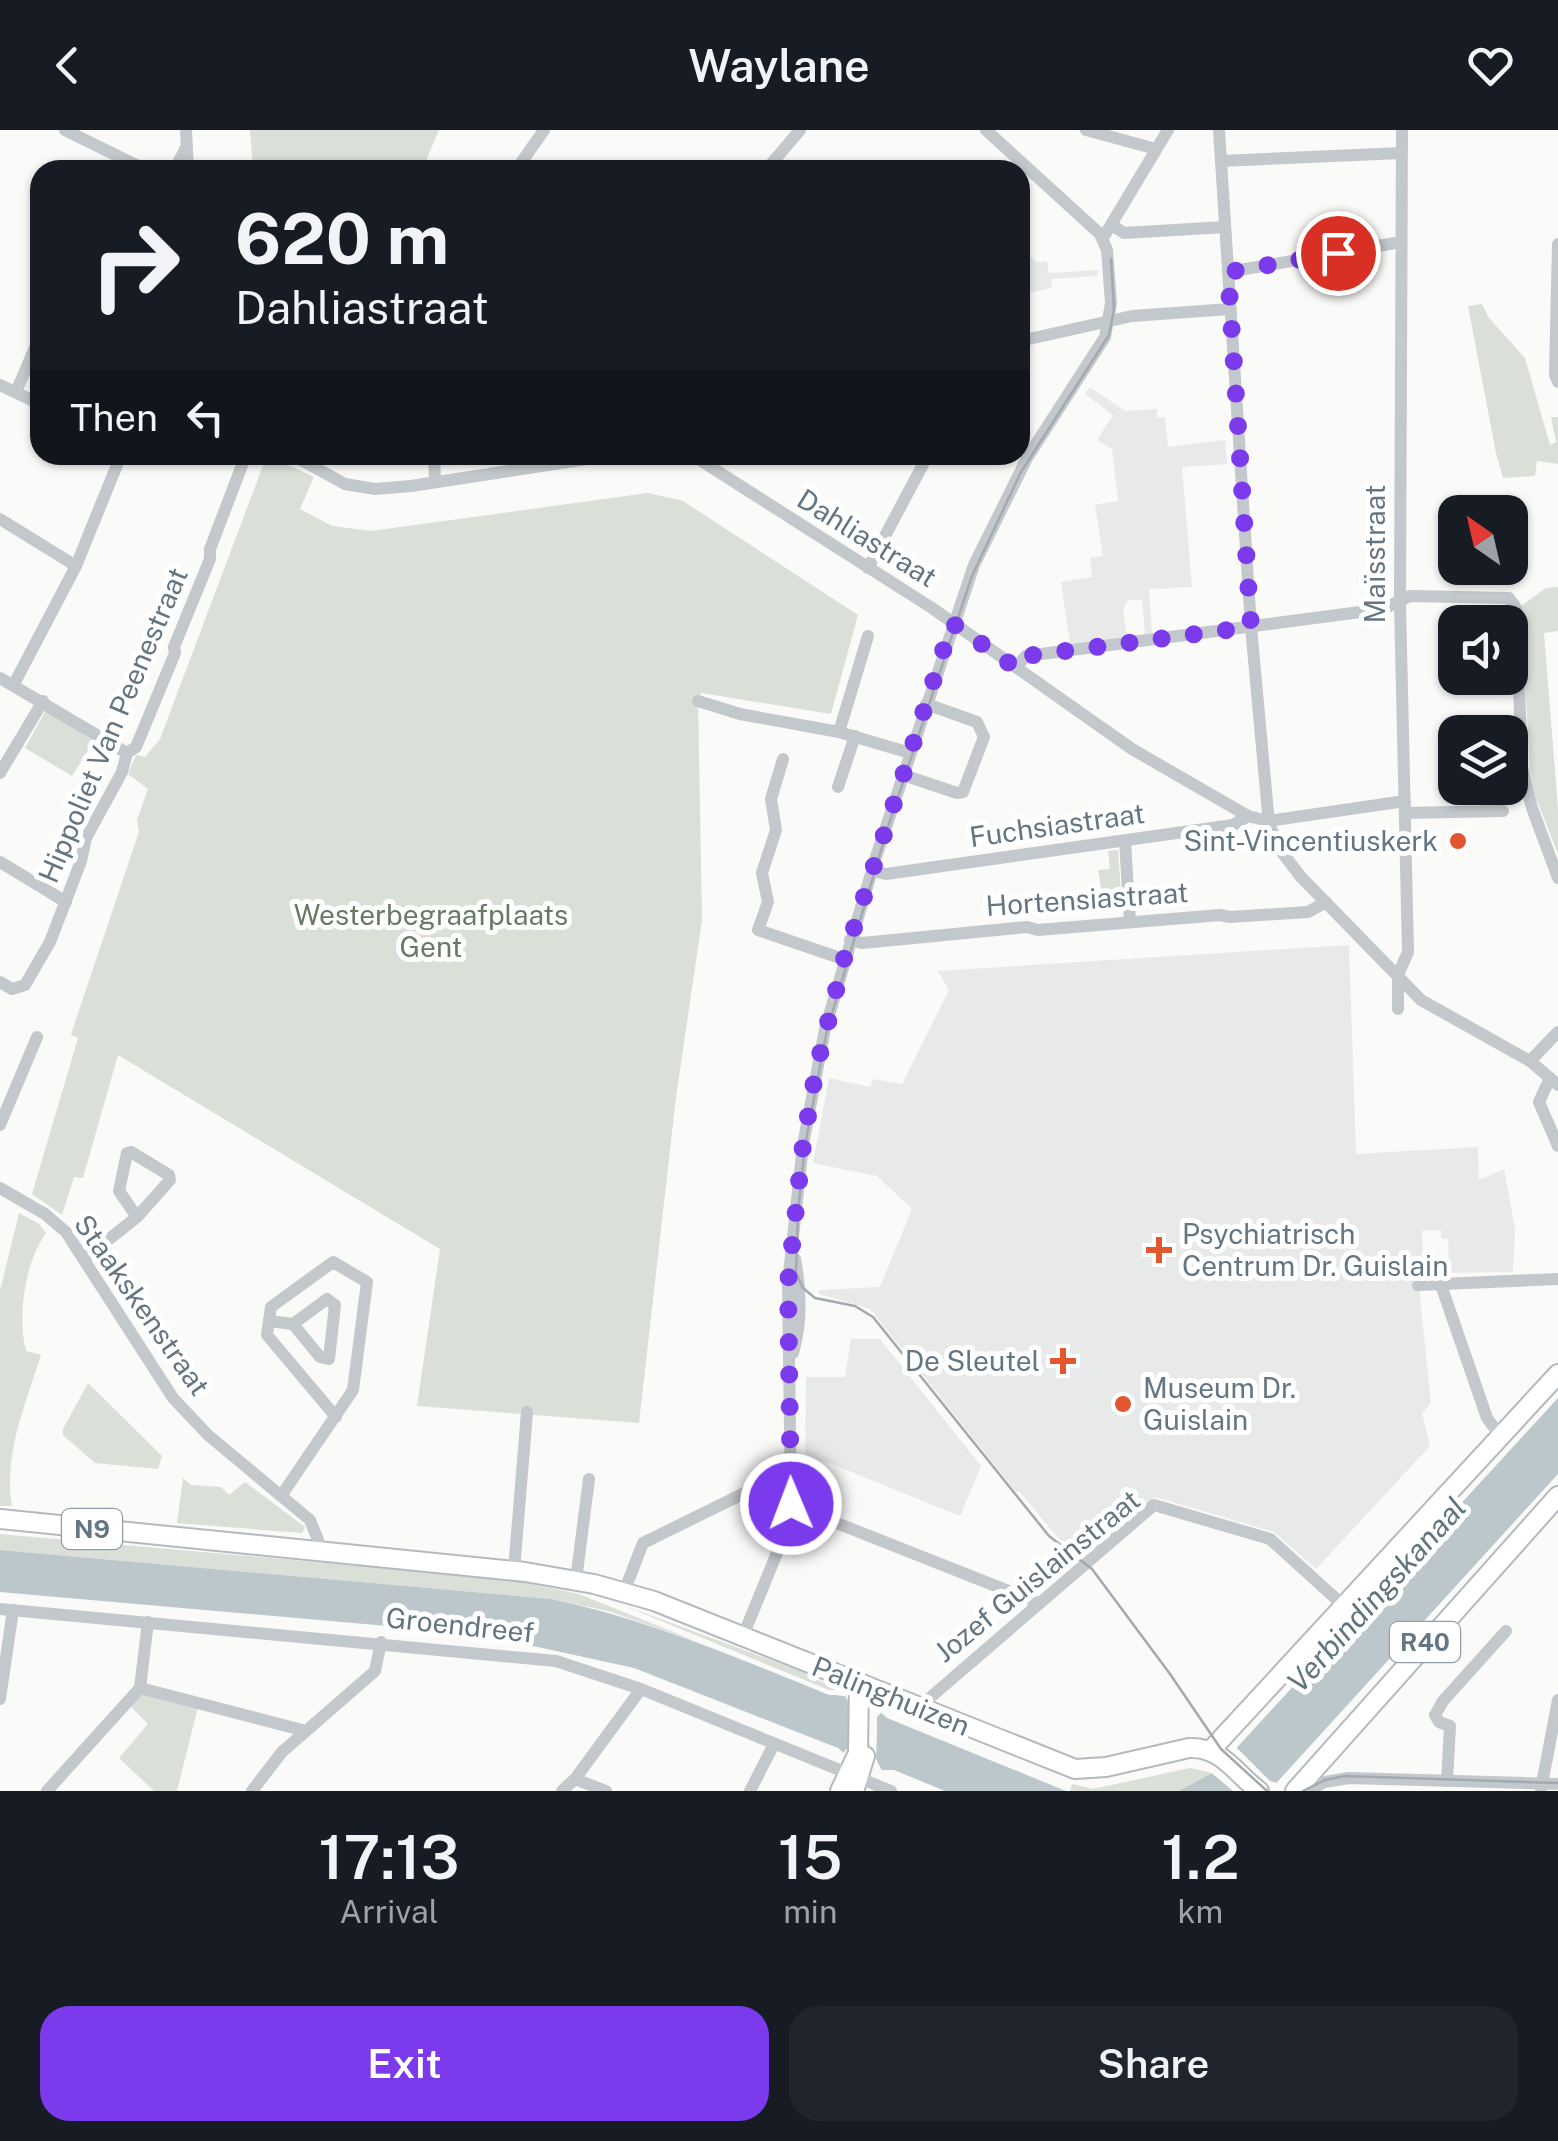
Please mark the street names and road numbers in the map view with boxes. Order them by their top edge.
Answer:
street label: Dahliastraat [791,482,943,593]
street label: Maïsstraat [1358,484,1391,624]
street label: Hippoliet Van Peenestraat [31,562,194,887]
street label: Fuchsiastraat [967,796,1147,853]
street label: Hortensiastraat [985,875,1189,922]
street label: Staakskenstraat [68,1208,217,1401]
street label: Jozef Guislainstraat [927,1483,1146,1668]
road number: N9 [62,1509,122,1549]
street label: Groendreef [384,1600,536,1649]
road number: R40 [1390,1622,1460,1662]
street label: Palinghuizen [808,1649,975,1742]

